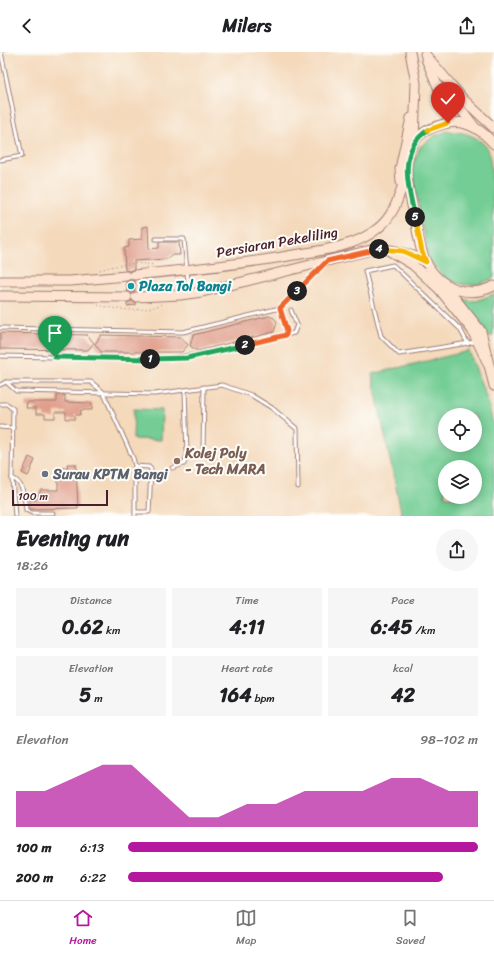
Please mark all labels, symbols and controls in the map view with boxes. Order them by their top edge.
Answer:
text: Milers [223,10,271,42]
icon: back [16,15,38,37]
icon: share [456,15,478,37]
pin [431,82,465,123]
icon: check [437,88,459,110]
pin: 5 [405,207,425,227]
text: 5 [412,207,418,226]
street label: Persiaran Pekeliling [214,220,340,265]
pin: 4 [369,239,389,259]
text: 4 [376,239,382,258]
place label: Plaza Tol Bangi [139,274,232,299]
marker: Plaza Tol Bangi [126,281,136,291]
pin: 3 [287,281,307,301]
text: 3 [294,281,300,300]
pin [38,316,72,357]
icon: arrive [44,322,66,344]
pin: 2 [235,335,255,355]
text: 2 [242,335,248,354]
pin: 1 [140,349,160,369]
text: 1 [148,349,152,368]
map controls [438,408,482,504]
button: locate [438,408,482,452]
place label: Kolej Poly - Tech MARA [184,441,265,482]
marker: Kolej Poly - Tech MARA [172,456,182,466]
button: layers [438,460,482,504]
place label: Surau KPTM Bangi [52,462,169,487]
marker: Surau KPTM Bangi [40,469,50,479]
text: 100 m [18,487,48,506]
scale bar [12,488,108,507]
text: Evening run [16,519,129,558]
button: share [436,529,478,571]
text: 18:26 [16,554,48,577]
text: Distance [70,591,112,610]
text: Time [235,591,259,610]
text: Pace [391,591,415,610]
text: 0.62 [62,610,103,645]
text: 4:11 [229,610,265,645]
text: 6:45 [371,610,413,645]
text: km [103,621,120,640]
text: /km [413,621,435,640]
text: Elevation [69,659,113,678]
text: Heart rate [221,659,273,678]
text: kcal [393,659,413,678]
text: 5 [79,678,91,713]
text: 164 [219,678,252,713]
text: 42 [391,678,415,713]
text: m [91,689,103,708]
text: bpm [252,689,275,708]
text: Elevation [16,728,69,751]
text: 98–102 m [420,728,478,751]
text: 100 m [16,836,51,859]
text: 6:13 [80,836,104,859]
text: 200 m [16,866,53,889]
text: 6:22 [80,866,106,889]
tab: Home [69,907,97,950]
tab: Map [235,907,257,950]
tab: Saved [396,907,425,950]

